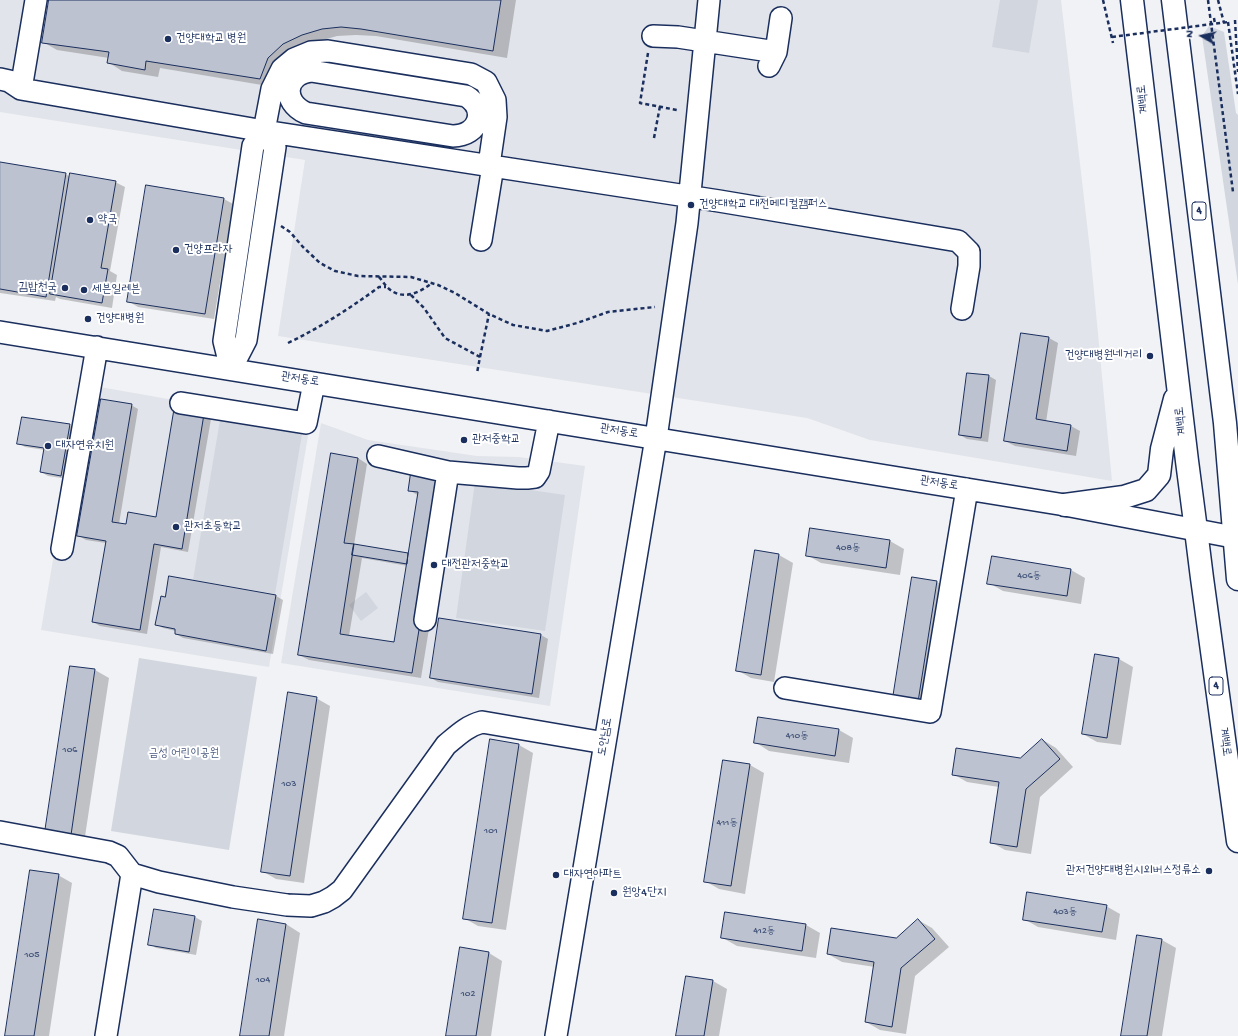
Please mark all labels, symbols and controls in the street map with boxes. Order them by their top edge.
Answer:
north arrow [1182,16,1222,56]
text: N [1184,30,1197,39]
place label: 건양대학교 병원 [176,32,246,46]
marker: 건양대학교 병원 [163,34,173,44]
street label: 계백로 [1135,84,1153,114]
place label: 건양대학교 대전메디컬캠퍼스 [699,198,827,212]
marker: 건양대학교 대전메디컬캠퍼스 [686,200,696,210]
road number: 4 [1192,202,1206,220]
place label: 약국 [98,213,117,227]
marker: 약국 [85,215,95,225]
place label: 건양프라자 [184,243,232,257]
marker: 건양프라자 [171,245,181,255]
place label: 김밥천국 [18,281,57,295]
marker: 김밥천국 [60,283,70,293]
place label: 세븐일레븐 [92,283,140,297]
marker: 세븐일레븐 [79,285,89,295]
place label: 건양대병원 [96,312,144,326]
marker: 건양대병원 [83,314,93,324]
place label: 건양대병원네거리 [1065,349,1142,363]
marker: 건양대병원네거리 [1145,351,1155,361]
street label: 관저동로 [280,370,320,390]
street label: 계백로 [1173,406,1191,436]
street label: 관저동로 [599,422,639,442]
place label: 관저중학교 [472,433,520,447]
marker: 관저중학교 [459,435,469,445]
place label: 대자연유치원 [56,439,114,453]
marker: 대자연유치원 [43,441,53,451]
street label: 관저동로 [919,474,959,494]
place label: 관저초등학교 [184,520,242,534]
marker: 관저초등학교 [171,522,181,532]
house number: 408동 [836,542,860,554]
place label: 대전관저중학교 [442,558,510,572]
marker: 대전관저중학교 [429,560,439,570]
house number: 406동 [1017,570,1041,582]
road number: 4 [1209,677,1223,695]
street label: 도안남로 [596,717,616,757]
street label: 계백로 [1215,727,1233,757]
house number: 410동 [786,730,808,742]
house number: 106 [63,744,77,756]
park label: 금성 어린이공원 [149,747,219,761]
house number: 103 [282,778,296,790]
house number: 411동 [717,817,737,829]
house number: 101 [484,825,498,837]
place label: 관저건양대병원시외버스정류소 [1066,864,1201,878]
marker: 관저건양대병원시외버스정류소 [1204,866,1214,876]
place label: 대자연아파트 [564,868,622,882]
marker: 대자연아파트 [551,870,561,880]
place label: 원앙4단지 [622,886,666,900]
marker: 원앙4단지 [609,888,619,898]
house number: 403동 [1053,906,1077,918]
house number: 412동 [753,925,775,937]
house number: 105 [25,949,39,961]
house number: 104 [256,974,270,986]
house number: 102 [461,988,475,1000]

